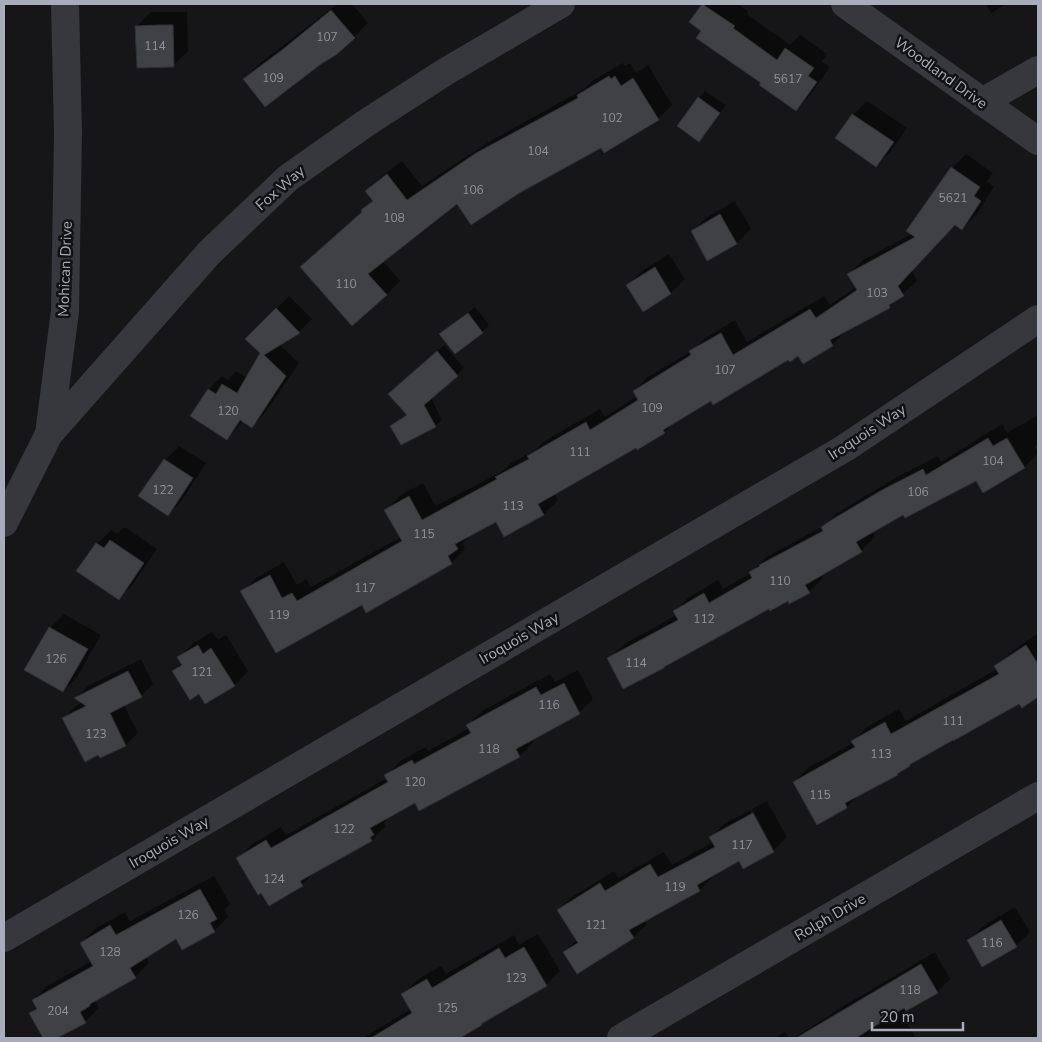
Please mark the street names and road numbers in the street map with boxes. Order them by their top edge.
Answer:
street label: Woodland Drive [891,33,991,113]
street label: Fox Way [251,161,309,215]
street label: Mohican Drive [53,221,77,317]
street label: Iroquois Way [824,399,910,465]
street label: Iroquois Way [476,607,563,669]
street label: Iroquois Way [126,811,213,873]
street label: Rolph Drive [791,888,869,945]

